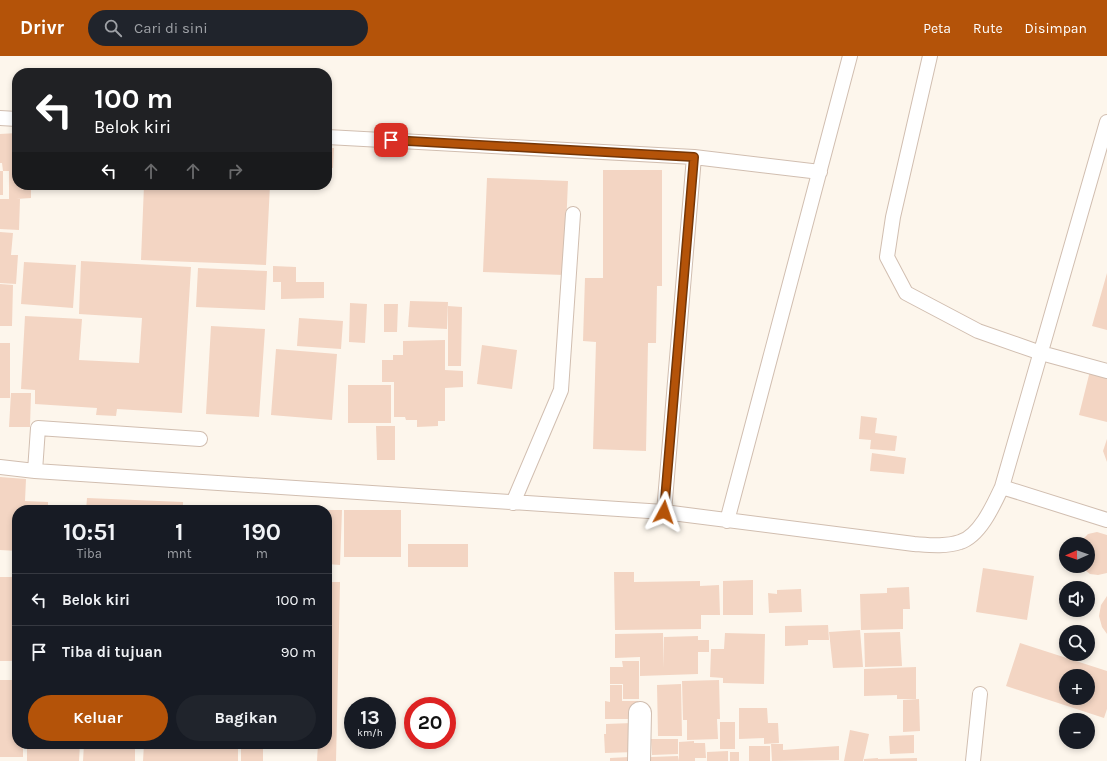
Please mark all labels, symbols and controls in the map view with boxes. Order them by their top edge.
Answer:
search box [88,10,368,46]
text: Drivr [20,17,64,39]
icon: search [102,17,124,39]
text: Cari di sini [134,19,208,37]
text: Peta [923,20,951,37]
text: Rute [973,20,1003,37]
text: Disimpan [1025,20,1087,37]
text: 100 m [94,82,173,115]
icon: left [28,84,80,136]
text: Belok kiri [94,116,171,138]
pin [374,123,408,157]
icon: arrive [380,129,402,151]
icon: left [98,160,120,182]
icon: ahead [140,160,162,182]
icon: ahead [182,160,204,182]
icon: right [224,160,246,182]
position arrow [643,491,685,533]
text: 10:51 [63,518,116,546]
text: 1 [175,518,183,546]
text: 190 [243,518,281,546]
north arrow [1059,537,1095,573]
map controls [1059,537,1095,749]
text: Tiba [77,546,102,561]
text: mnt [167,546,192,561]
text: m [256,546,268,561]
button: sound [1059,581,1095,617]
icon: left [28,589,50,611]
text: Belok kiri [62,591,130,609]
text: 100 m [276,591,316,609]
button: search [1059,625,1095,661]
icon: arrive [28,641,50,663]
text: Tiba di tujuan [62,643,162,661]
text: 90 m [281,643,316,661]
button: + [1059,669,1095,705]
button: Keluar [28,695,168,741]
button: Bagikan [176,695,316,741]
speed limit sign: 20 [404,697,456,749]
text: 13 [360,706,380,729]
button: − [1059,713,1095,749]
text: km/h [357,727,383,739]

